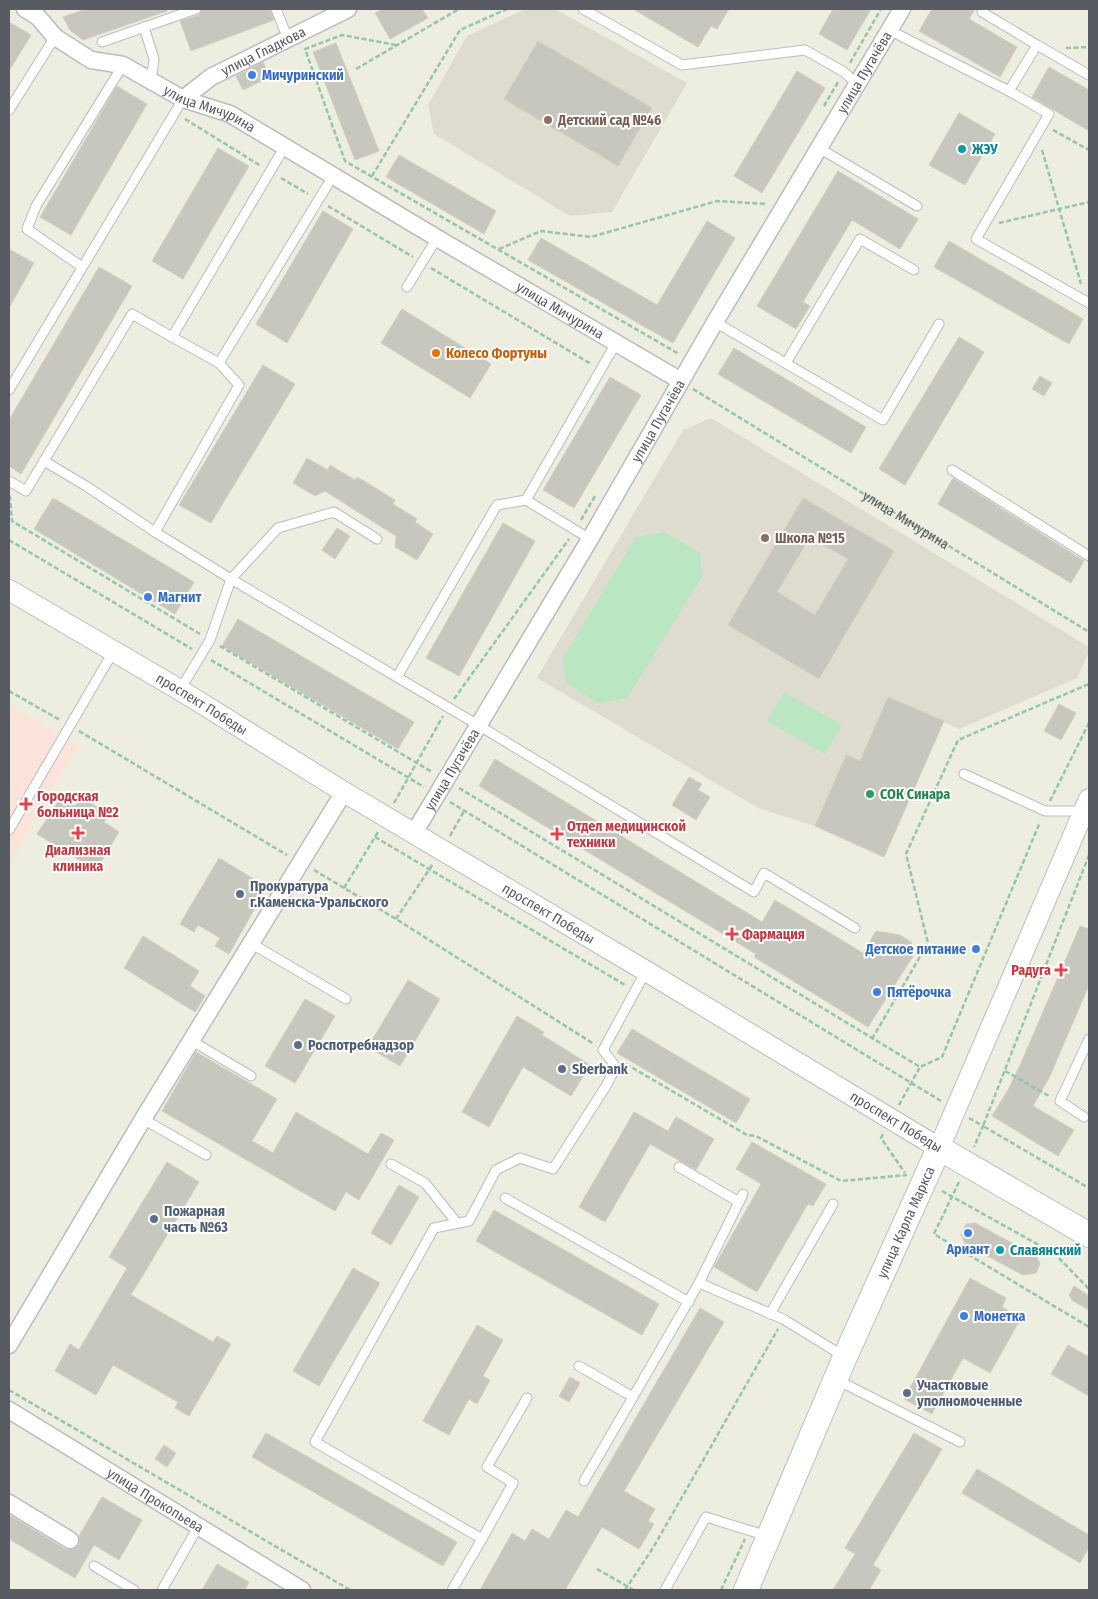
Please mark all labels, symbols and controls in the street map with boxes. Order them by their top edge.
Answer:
street label: улица Гладкова [218,23,308,79]
street label: улица Пугачёва [833,28,895,116]
place label: Мичуринский [262,67,344,84]
marker: Мичуринский [246,69,258,81]
street label: улица Мичурина [161,81,259,136]
place label: Детский сад №46 [557,112,661,129]
marker: Детский сад №46 [542,114,554,126]
place label: ЖЭУ [971,141,998,158]
marker: ЖЭУ [956,143,968,155]
street label: улица Мичурина [513,278,607,342]
place label: Колесо Фортуны [446,345,547,362]
marker: Колесо Фортуны [430,347,442,359]
street label: улица Пугачёва [628,376,689,465]
street label: улица Мичурина [860,487,953,553]
place label: Школа №15 [775,530,845,547]
marker: Школа №15 [759,532,771,544]
place label: Магнит [158,589,202,606]
marker: Магнит [142,591,154,603]
street label: проспект Победы [153,669,251,738]
street label: улица Пугачёва [421,725,483,814]
place label: СОК Синара [880,786,950,803]
place label: Городская больница №2 [37,788,119,821]
marker: СОК Синара [864,788,876,800]
marker: Городская больница №2 [19,797,33,811]
place label: Отдел медицинской техники [567,818,686,851]
marker: Диализная клиника [71,826,85,840]
marker: Отдел медицинской техники [551,828,563,840]
place label: Диализная клиника [44,842,111,875]
place label: Прокуратура г.Каменска-Уральского [250,878,389,911]
street label: проспект Победы [499,879,598,947]
marker: Прокуратура г.Каменска-Уральского [234,888,246,900]
place label: Фармация [742,926,805,943]
marker: Фармация [726,928,738,940]
place label: Детское питание [865,941,966,958]
marker: Детское питание [970,943,982,955]
place label: Радуга [1011,962,1051,979]
marker: Радуга [1055,964,1067,976]
place label: Пятёрочка [887,984,951,1001]
marker: Пятёрочка [871,986,883,998]
place label: Роспотребнадзор [308,1037,415,1054]
marker: Роспотребнадзор [292,1039,304,1051]
place label: Sberbank [572,1061,629,1078]
marker: Sberbank [556,1063,568,1075]
street label: проспект Победы [847,1088,945,1156]
street label: улица Карла Маркса [873,1163,938,1281]
place label: Пожарная часть №63 [164,1203,228,1236]
marker: Пожарная часть №63 [148,1213,160,1225]
marker: Ариант [962,1227,974,1239]
place label: Ариант [945,1241,991,1258]
place label: Славянский [1010,1242,1081,1259]
marker: Славянский [994,1244,1006,1256]
place label: Монетка [974,1308,1026,1325]
marker: Монетка [958,1310,970,1322]
place label: Участковые уполномоченные [916,1377,1022,1410]
marker: Участковые уполномоченные [901,1387,913,1399]
street label: улица Прокопьева [104,1464,207,1536]

